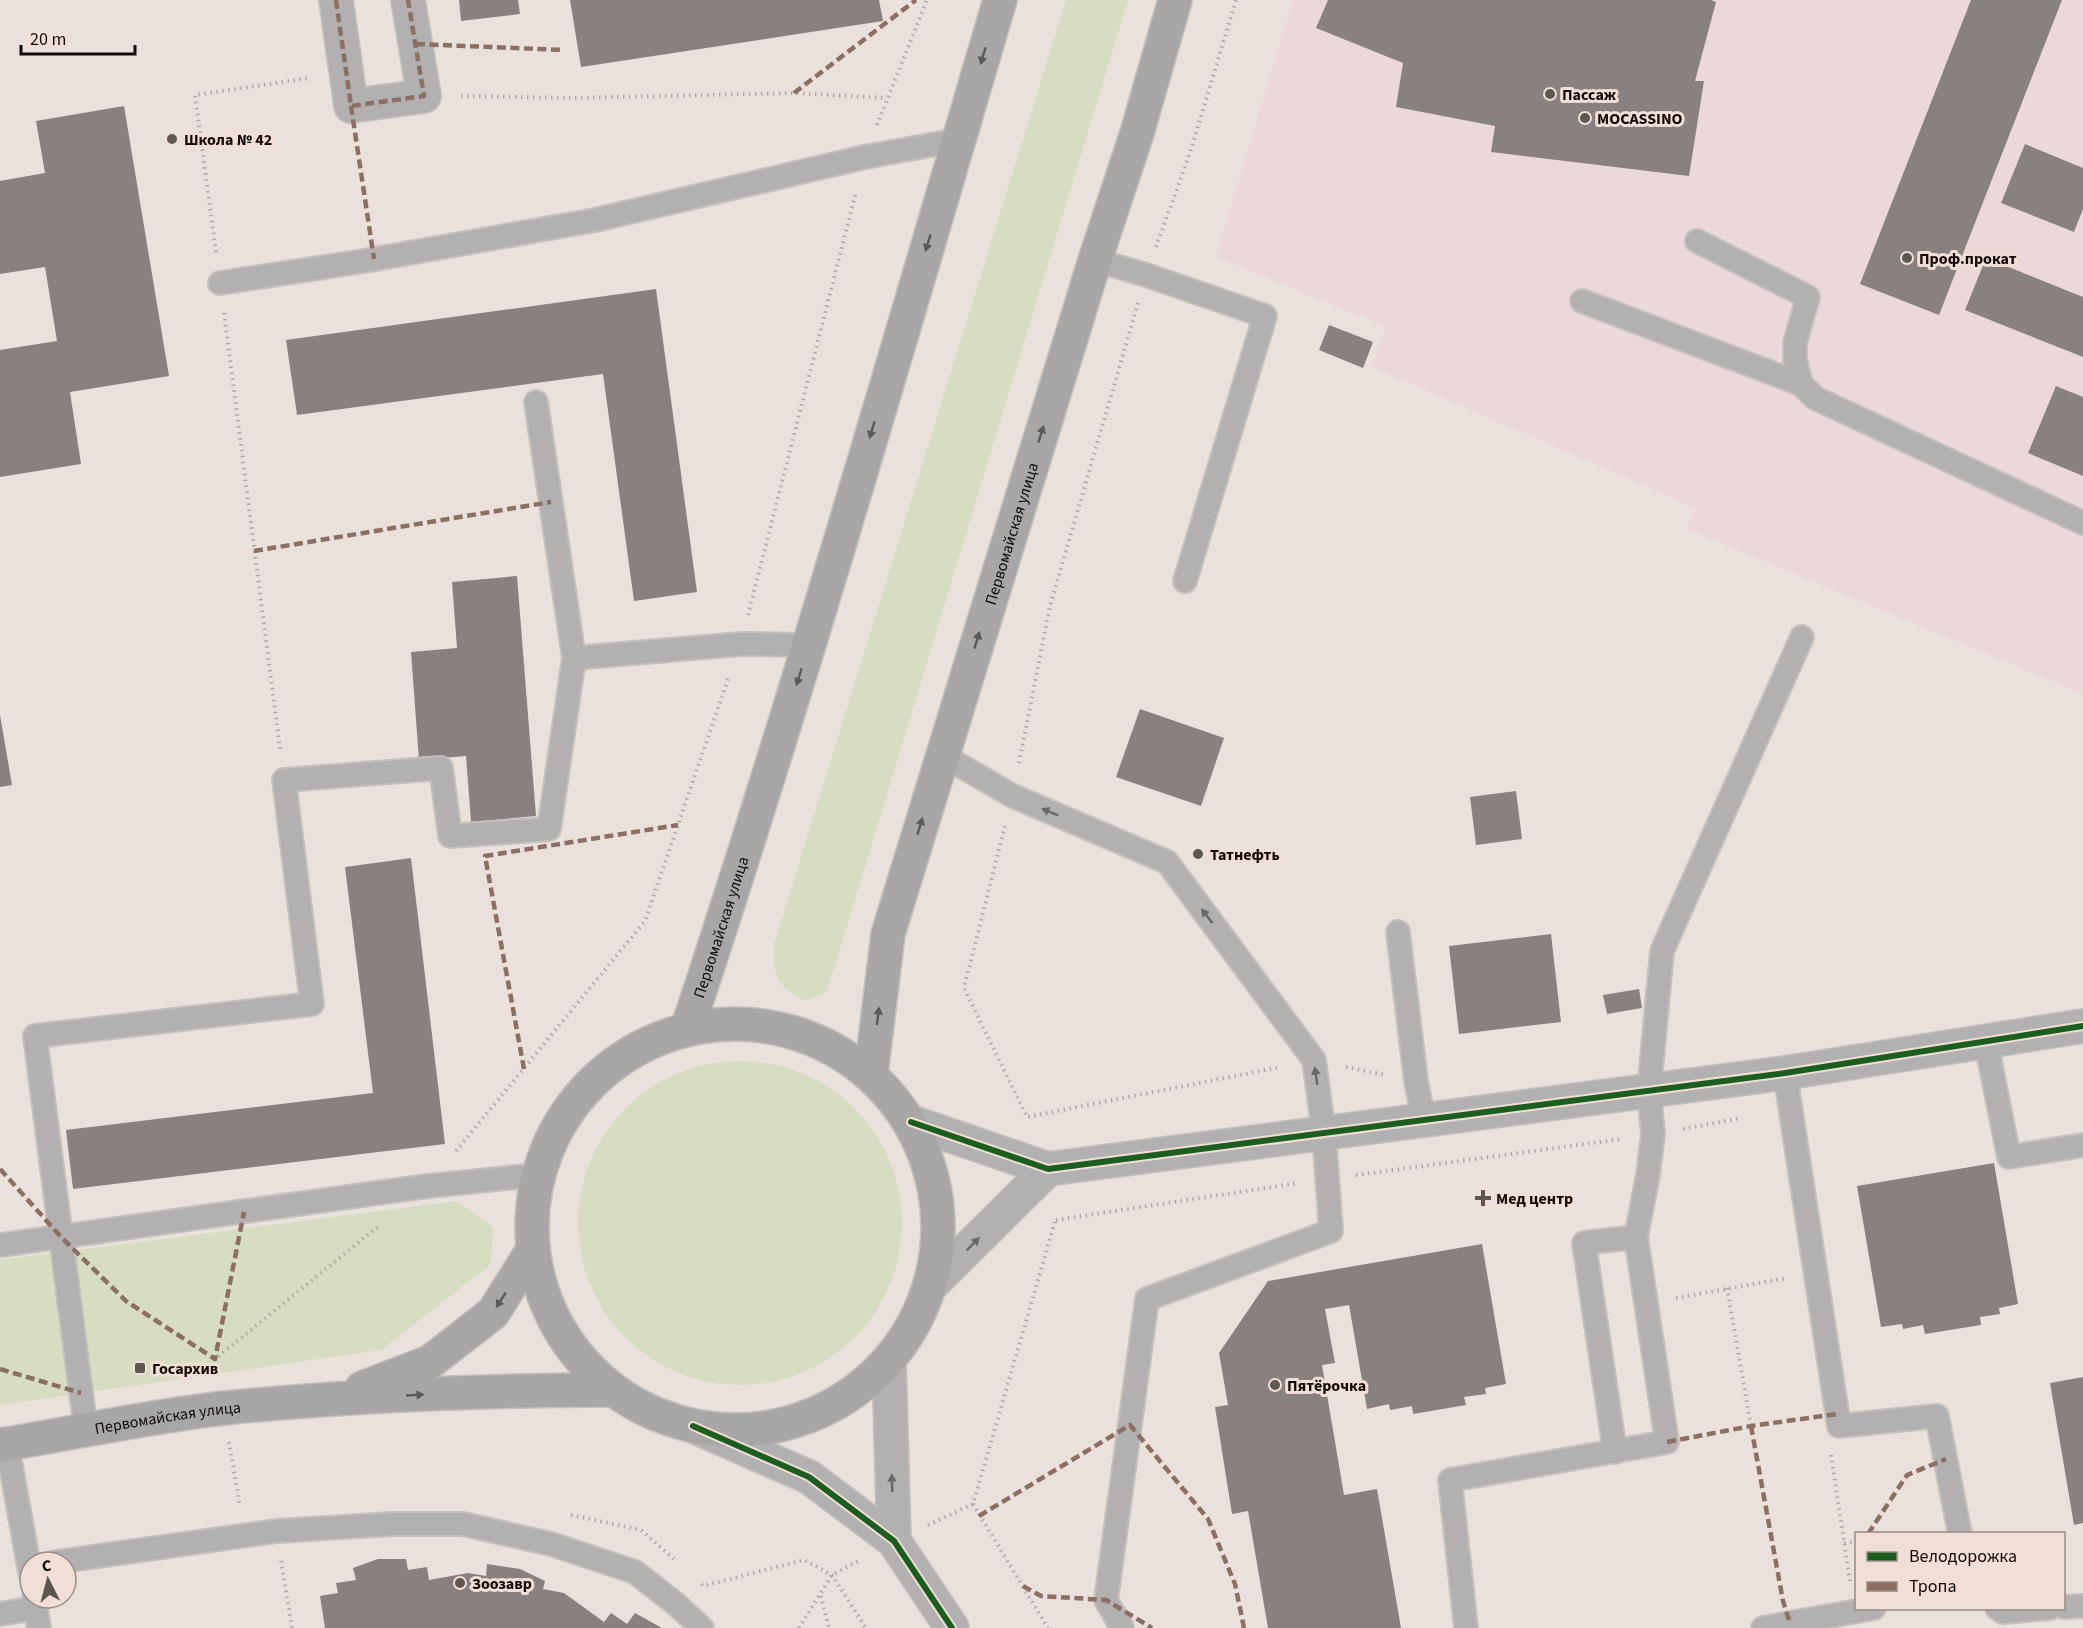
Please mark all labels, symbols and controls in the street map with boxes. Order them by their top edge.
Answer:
scale bar [21,18,135,56]
text: 20 m [30,27,66,52]
one-way arrow [978,47,987,65]
place label: Пассаж [1562,84,1617,106]
marker: Пассаж [1543,87,1557,101]
place label: MOCASSINO [1597,108,1683,130]
marker: MOCASSINO [1578,111,1592,125]
place label: Школа № 42 [184,129,272,151]
marker: Школа № 42 [165,132,179,146]
one-way arrow [923,234,932,252]
place label: Проф.прокат [1919,248,2017,270]
marker: Проф.прокат [1900,251,1914,265]
one-way arrow [867,421,876,439]
one-way arrow [1037,425,1046,443]
street label: Первомайская улица [980,460,1044,608]
one-way arrow [973,631,983,649]
one-way arrow [794,668,803,686]
one-way arrow [1040,807,1058,817]
one-way arrow [916,817,925,835]
place label: Татнефть [1210,844,1280,866]
marker: Татнефть [1191,847,1205,861]
street label: Первомайская улица [688,854,755,1001]
one-way arrow [1201,909,1213,925]
one-way arrow [873,1006,883,1025]
one-way arrow [1311,1066,1320,1085]
place label: Мед центр [1496,1188,1573,1210]
marker: Мед центр [1474,1189,1492,1207]
one-way arrow [965,1237,980,1251]
one-way arrow [495,1292,506,1308]
place label: Госархив [152,1358,218,1380]
marker: Госархив [133,1361,147,1375]
place label: Пятёрочка [1287,1375,1366,1397]
marker: Пятёрочка [1268,1378,1282,1392]
one-way arrow [405,1391,424,1400]
street label: Первомайская улица [93,1396,242,1440]
one-way arrow [888,1473,897,1492]
legend [1855,1532,2065,1610]
text: Велодорожка [1909,1544,2017,1569]
north arrow [18,1550,78,1610]
text: С [41,1555,52,1578]
place label: Зоозавр [472,1573,532,1595]
text: Тропа [1909,1574,1957,1599]
marker: Зоозавр [453,1576,467,1590]

